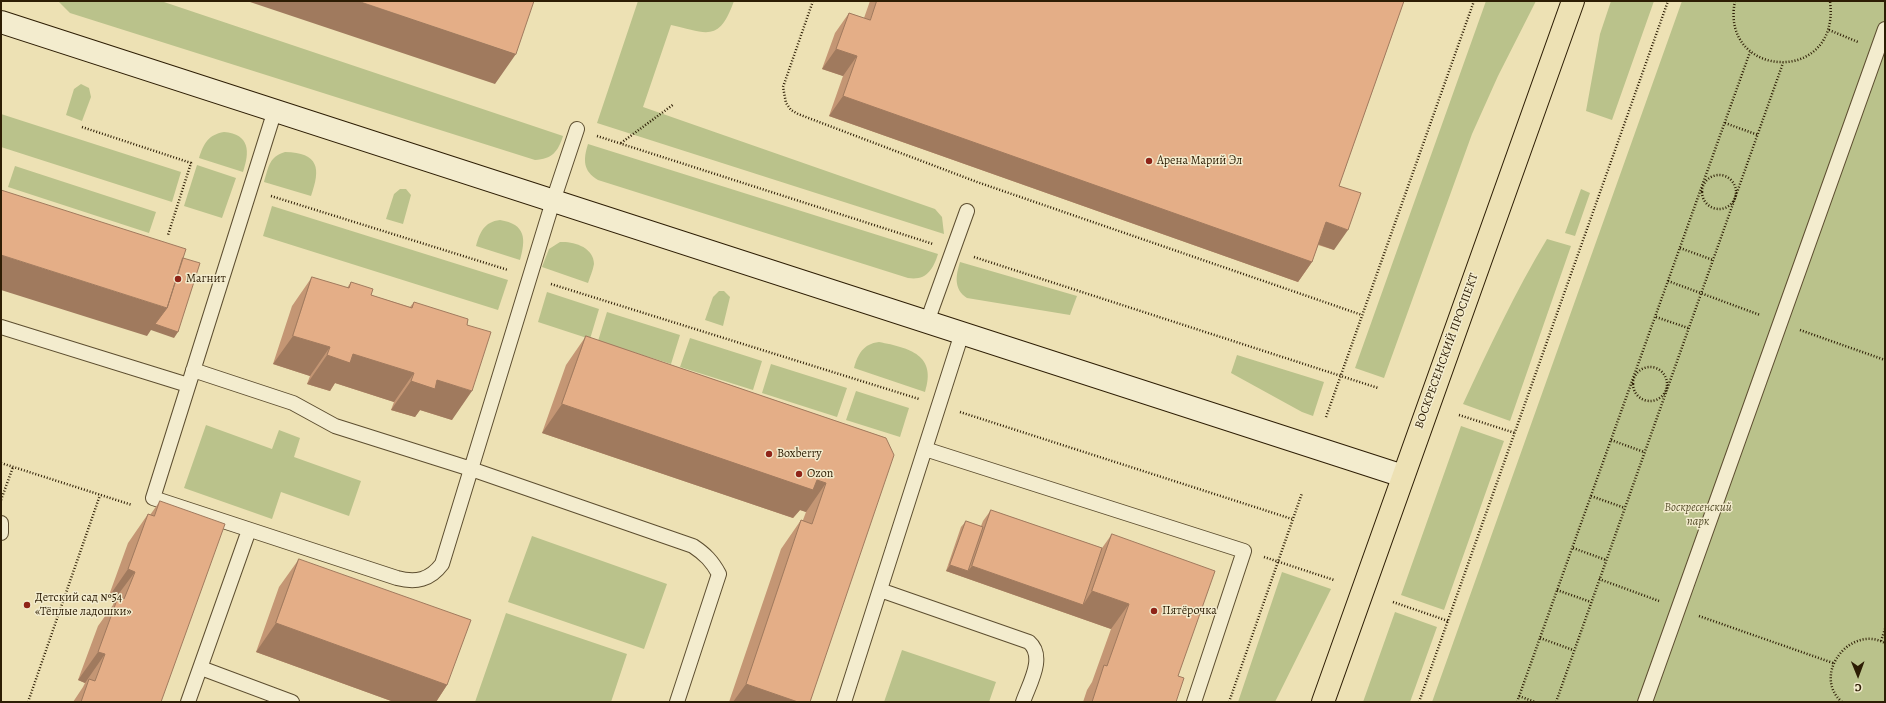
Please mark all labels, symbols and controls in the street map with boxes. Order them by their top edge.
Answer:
place label: Арена Марий Эл [1157,154,1242,168]
marker: Арена Марий Эл [1144,156,1154,166]
street label: ВОСКРЕСЕНСКИЙ ПРОСПЕКТ [1412,271,1482,431]
place label: Магнит [186,272,226,286]
marker: Магнит [173,274,183,284]
place label: Boxberry [777,447,822,461]
marker: Boxberry [764,449,774,459]
place label: Ozon [807,467,833,481]
marker: Ozon [794,469,804,479]
park label: Воскресенский парк [1664,501,1732,529]
place label: Детский сад №54 «Тёплые ладошки» [35,591,132,619]
marker: Детский сад №54 «Тёплые ладошки» [22,600,32,610]
place label: Пятёрочка [1162,604,1217,618]
marker: Пятёрочка [1149,606,1159,616]
north arrow [1838,655,1878,695]
text: С [1855,680,1862,695]

